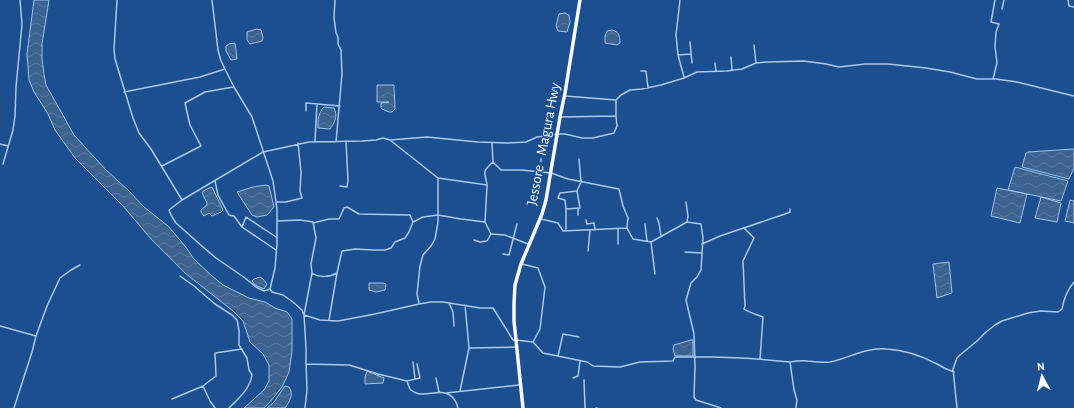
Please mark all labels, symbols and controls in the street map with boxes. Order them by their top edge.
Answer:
street label: Jessore - Magura Hwy [524,81,563,207]
north arrow [1022,356,1062,396]
text: N [1036,361,1045,372]

